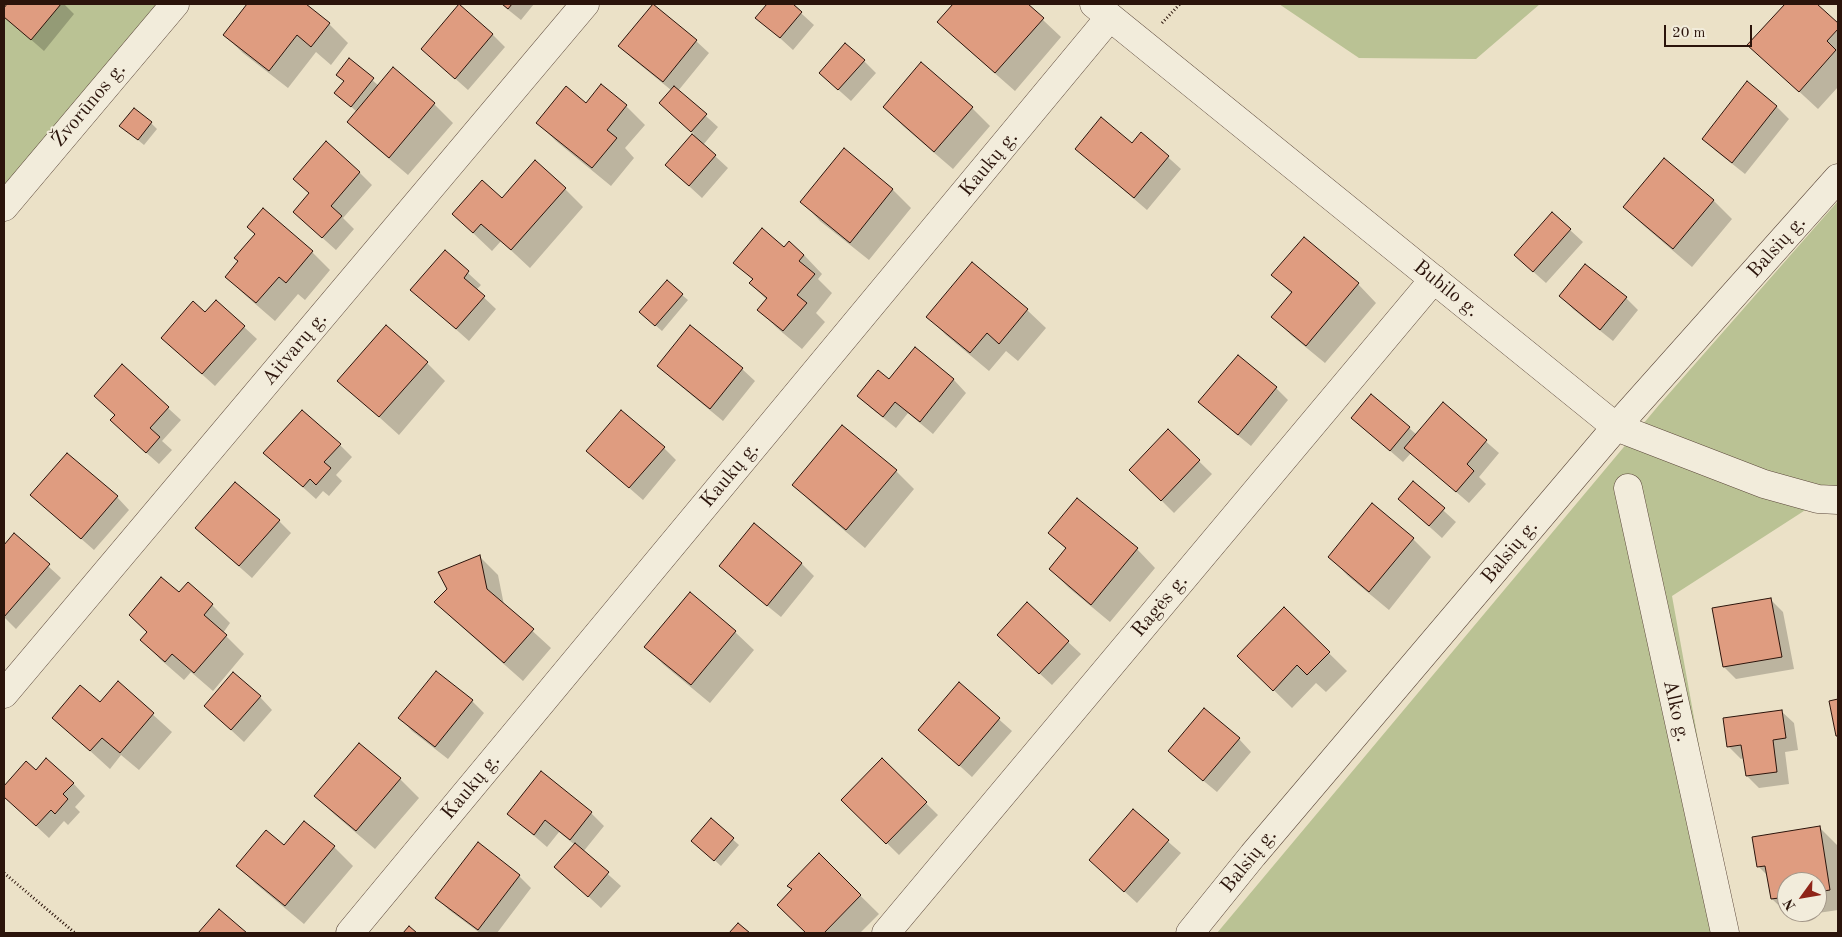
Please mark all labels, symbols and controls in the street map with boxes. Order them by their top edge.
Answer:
scale bar [1667,15,1754,47]
text: 20 m [1672,26,1706,41]
street label: Žvorūnos g. [47,58,131,152]
street label: Kaukų g. [954,126,1024,202]
street label: Balsių g. [1743,211,1811,283]
street label: Bubilo g. [1408,255,1484,323]
street label: Aitvarų g. [257,307,333,391]
street label: Kaukų g. [695,437,765,513]
street label: Balsių g. [1476,515,1544,589]
street label: Ragės g. [1127,570,1193,642]
street label: Alko g. [1657,678,1695,744]
street label: Kaukų g. [436,749,506,825]
street label: Balsių g. [1216,824,1282,898]
north arrow [1777,872,1827,922]
text: N [1781,896,1799,913]

